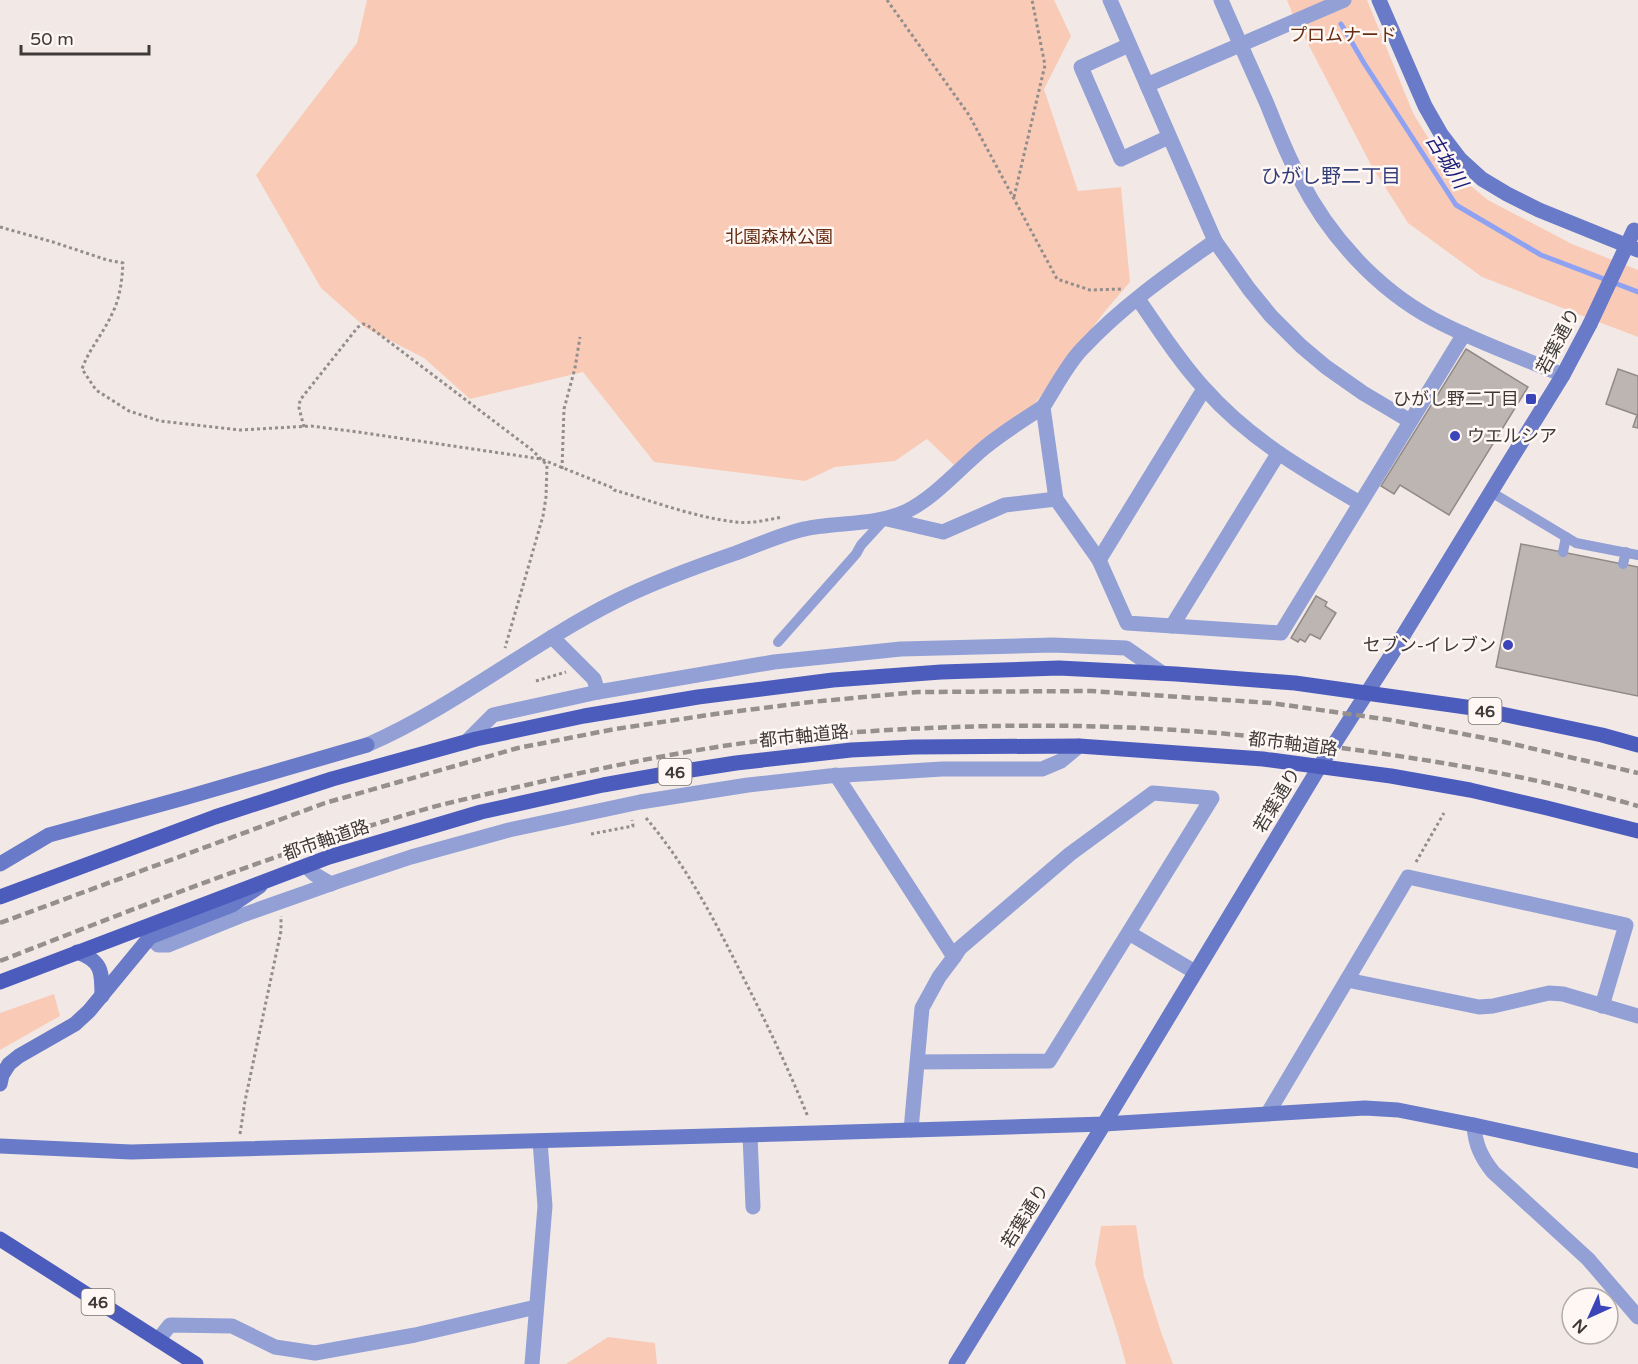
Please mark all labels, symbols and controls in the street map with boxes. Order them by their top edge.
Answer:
scale bar [21,18,148,56]
park label: プロムナード [1289,24,1397,46]
text: 50 m [30,28,74,50]
water label: 古城川 [1420,130,1473,195]
district label: ひがし野二丁目 [1261,165,1401,189]
park label: 北園森林公園 [725,226,833,248]
street label: 若葉通り [1531,304,1585,378]
place label: ひがし野二丁目 [1393,388,1519,410]
marker: ひがし野二丁目 [1524,392,1538,406]
place label: ウエルシア [1467,425,1557,447]
marker: ウエルシア [1448,429,1462,443]
place label: セブン-イレブン [1363,634,1496,656]
marker: セブン-イレブン [1501,638,1515,652]
road number: 46 [1468,698,1502,724]
street label: 都市軸道路 [758,720,850,752]
street label: 都市軸道路 [1247,728,1339,760]
road number: 46 [658,759,692,785]
street label: 若葉通り [1249,763,1305,837]
street label: 都市軸道路 [280,815,372,865]
street label: 若葉通り [997,1180,1053,1252]
north arrow [1560,1286,1620,1346]
road number: 46 [82,1289,114,1315]
text: N [1568,1314,1592,1338]

